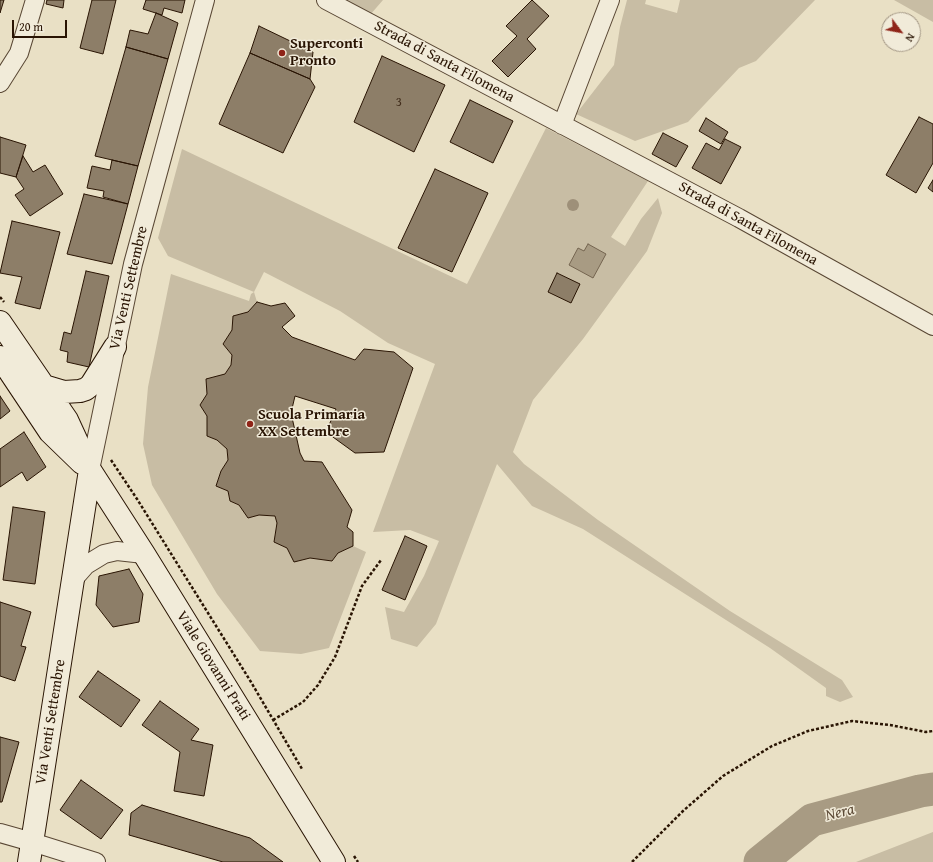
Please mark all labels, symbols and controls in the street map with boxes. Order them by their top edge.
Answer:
scale bar [14,12,69,38]
north arrow [881,12,921,52]
street label: Strada di Santa Filomena [371,17,517,107]
text: 20 m [19,18,43,35]
text: N [902,30,919,45]
place label: Superconti Pronto [290,35,363,70]
marker: Superconti Pronto [277,48,287,58]
house number: 3 [396,95,402,111]
street label: Strada di Santa Filomena [675,178,821,270]
street label: Via Venti Settembre [106,224,152,352]
place label: Scuola Primaria XX Settembre [258,406,365,441]
marker: Scuola Primaria XX Settembre [245,419,255,429]
street label: Viale Giovanni Prati [172,608,254,724]
street label: Via Venti Settembre [32,658,70,786]
water label: Nera [824,800,856,826]

